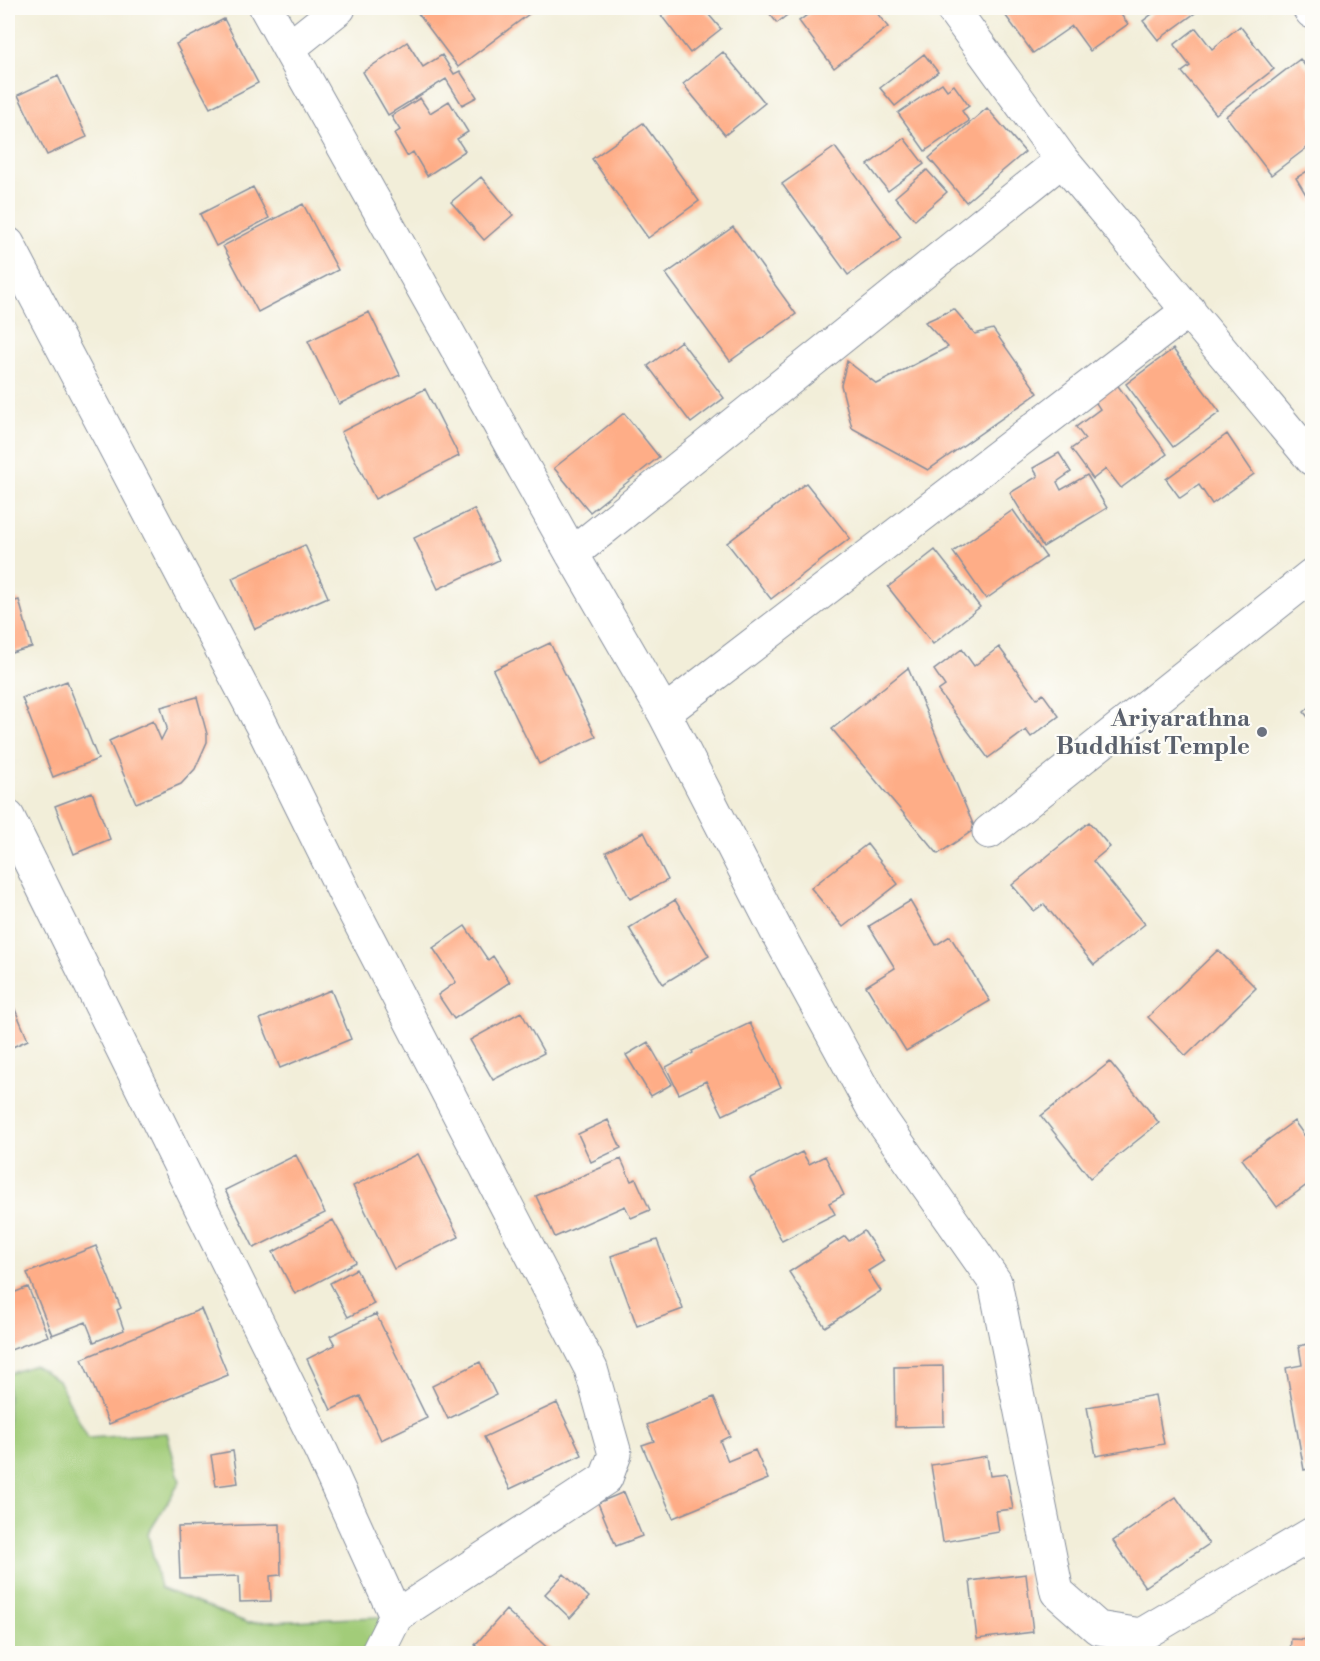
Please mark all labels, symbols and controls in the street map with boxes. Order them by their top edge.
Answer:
place label: Ariyarathna Buddhist Temple [1056,704,1251,762]
marker: Ariyarathna Buddhist Temple [1255,725,1269,739]

